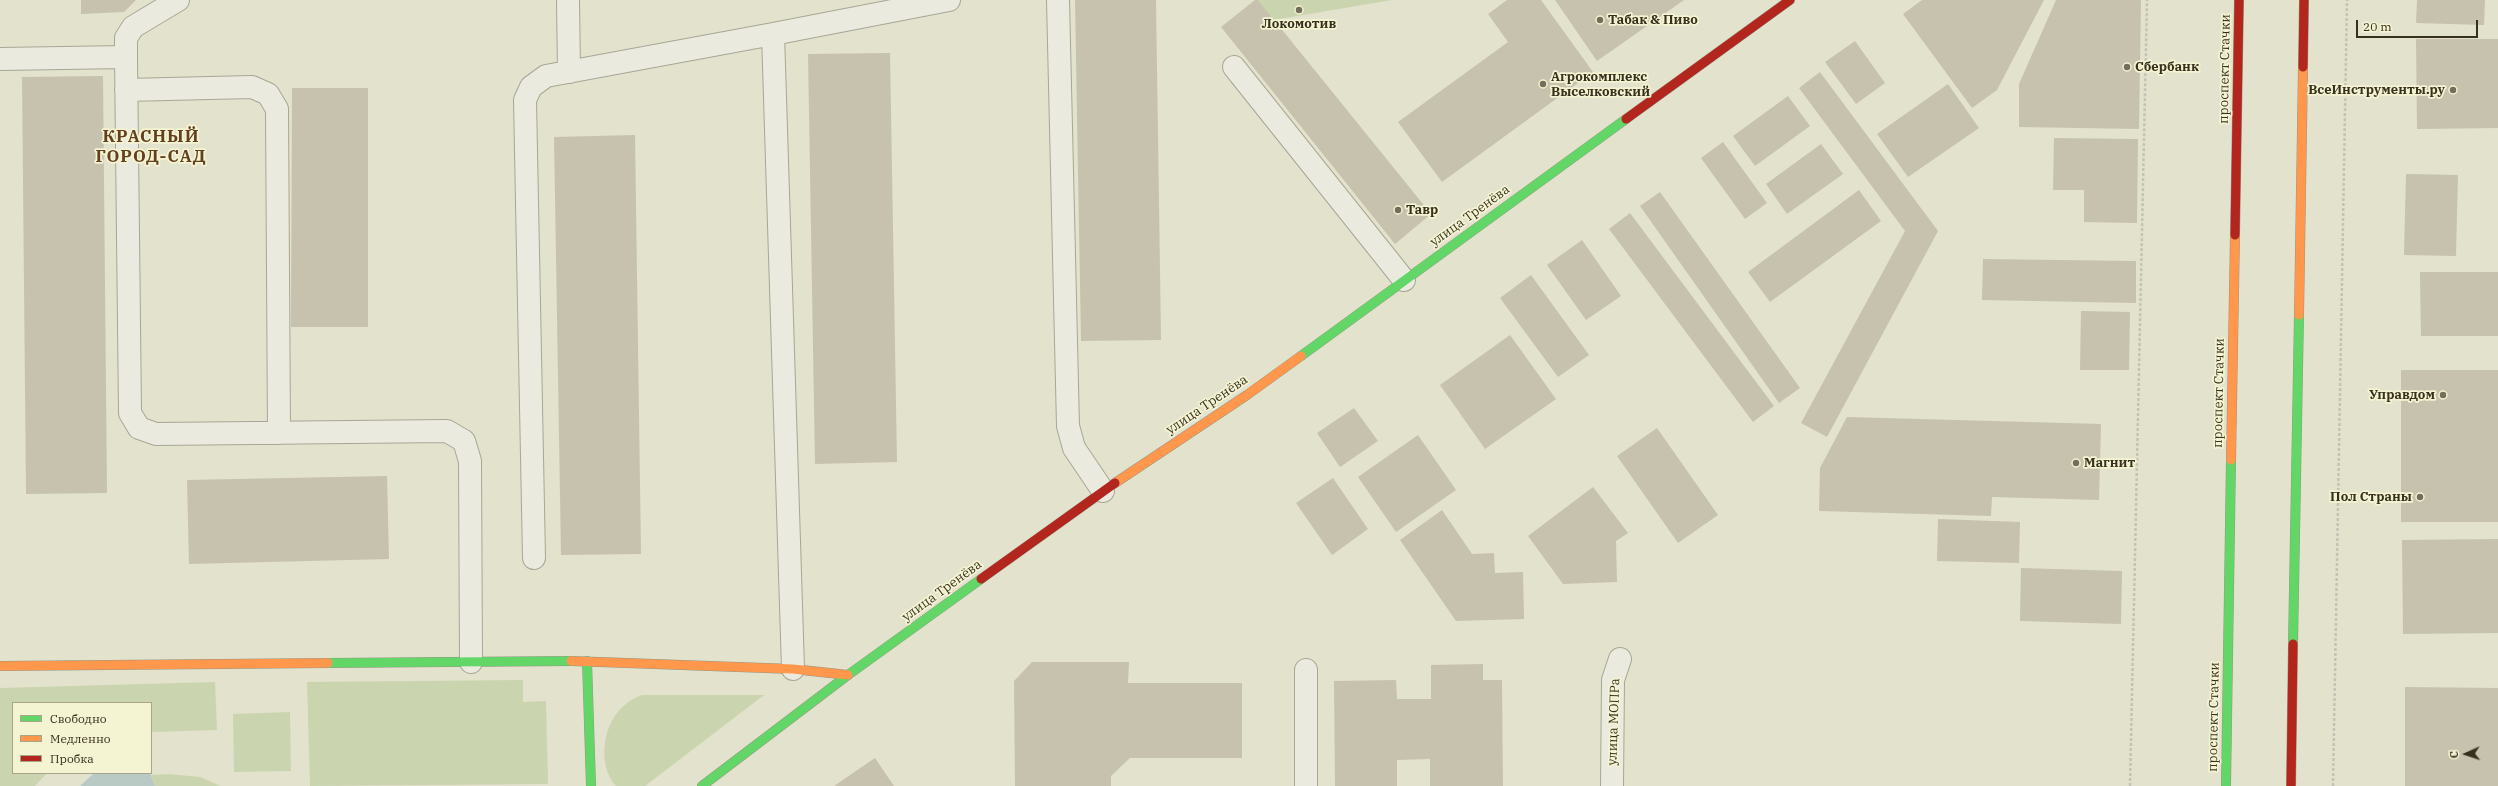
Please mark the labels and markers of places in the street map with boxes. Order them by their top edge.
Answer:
marker: Локомотив [1294,5,1304,15]
place label: Табак & Пиво [1608,12,1698,28]
marker: Табак & Пиво [1595,15,1605,25]
place label: Локомотив [1262,16,1336,32]
place label: Сбербанк [2135,59,2199,75]
marker: Сбербанк [2122,62,2132,72]
place label: Агрокомплекс Выселковский [1551,69,1650,100]
marker: Агрокомплекс Выселковский [1538,79,1548,89]
place label: ВсеИнструменты.ру [2308,82,2445,98]
marker: ВсеИнструменты.ру [2448,85,2458,95]
place label: Тавр [1406,202,1438,218]
marker: Тавр [1393,205,1403,215]
place label: Управдом [2369,387,2435,403]
marker: Управдом [2438,390,2448,400]
place label: Магнит [2084,455,2135,471]
marker: Магнит [2071,458,2081,468]
place label: Пол Страны [2330,489,2412,505]
marker: Пол Страны [2415,492,2425,502]

